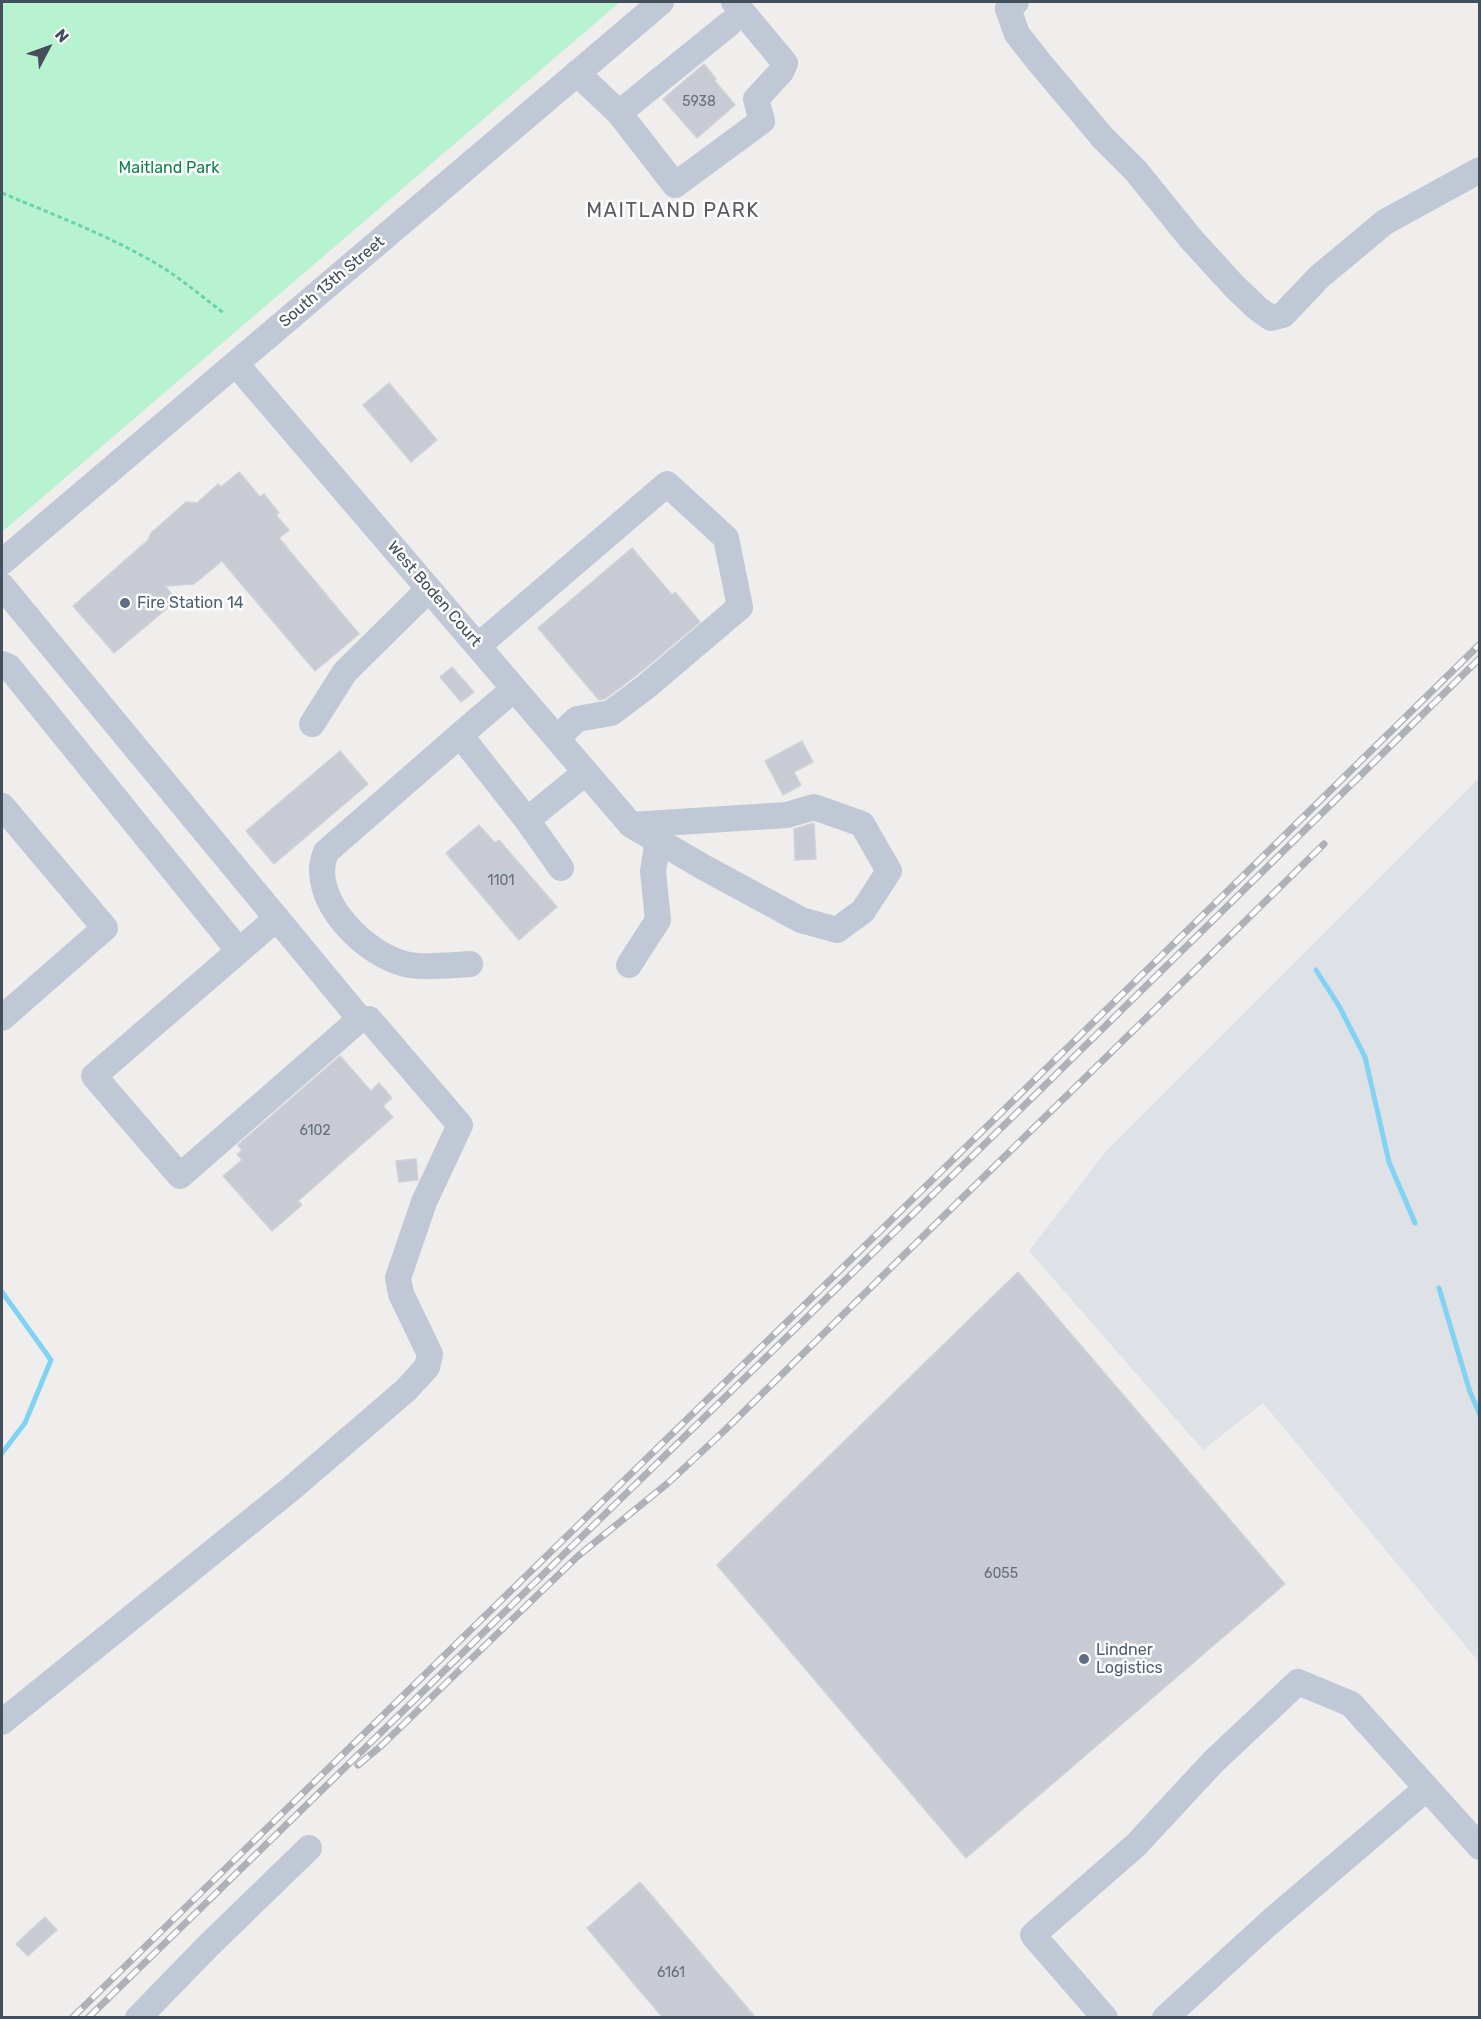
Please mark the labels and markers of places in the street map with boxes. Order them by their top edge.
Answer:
place label: Fire Station 14 [137,593,244,613]
marker: Fire Station 14 [118,596,132,610]
place label: Lindner Logistics [1096,1640,1163,1678]
marker: Lindner Logistics [1077,1652,1091,1666]

